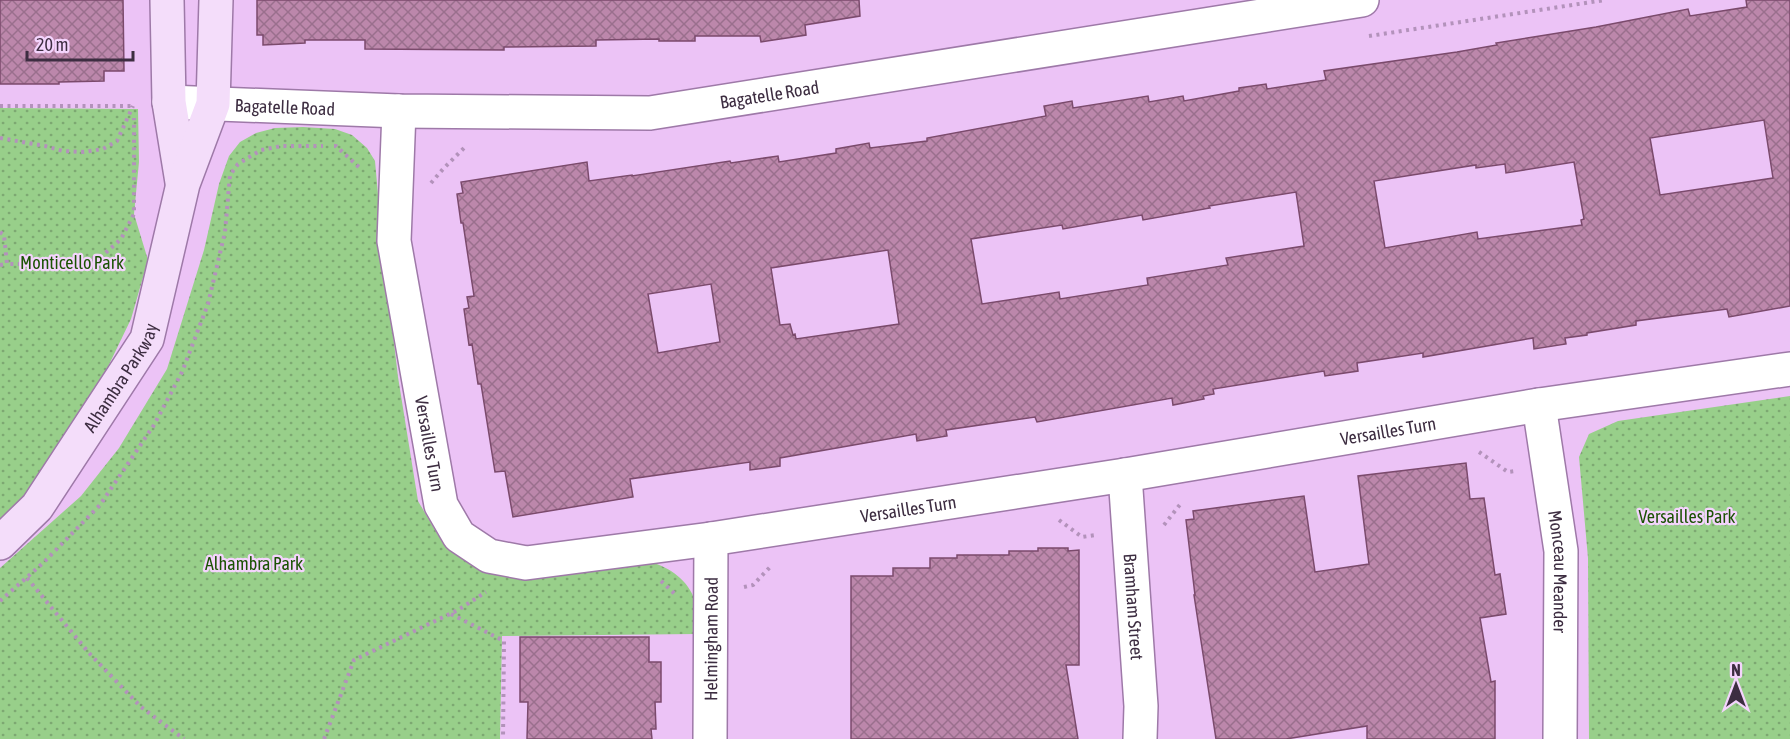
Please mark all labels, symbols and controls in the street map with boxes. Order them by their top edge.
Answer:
scale bar [27,24,134,62]
text: 20 m [36,34,68,55]
street label: Bagatelle Road [718,76,821,112]
street label: Bagatelle Road [234,94,335,119]
park label: Monticello Park [20,252,124,273]
street label: Alhambra Parkway [79,321,161,436]
street label: Versailles Turn [411,394,449,493]
street label: Versailles Turn [1339,412,1437,449]
street label: Versailles Turn [859,491,958,526]
park label: Versailles Park [1638,506,1736,527]
street label: Monceau Meander [1544,509,1572,634]
park label: Alhambra Park [205,553,303,574]
street label: Bramham Street [1120,553,1148,661]
street label: Helmingham Road [700,577,721,701]
north arrow [1706,655,1766,715]
text: N [1731,661,1741,679]

